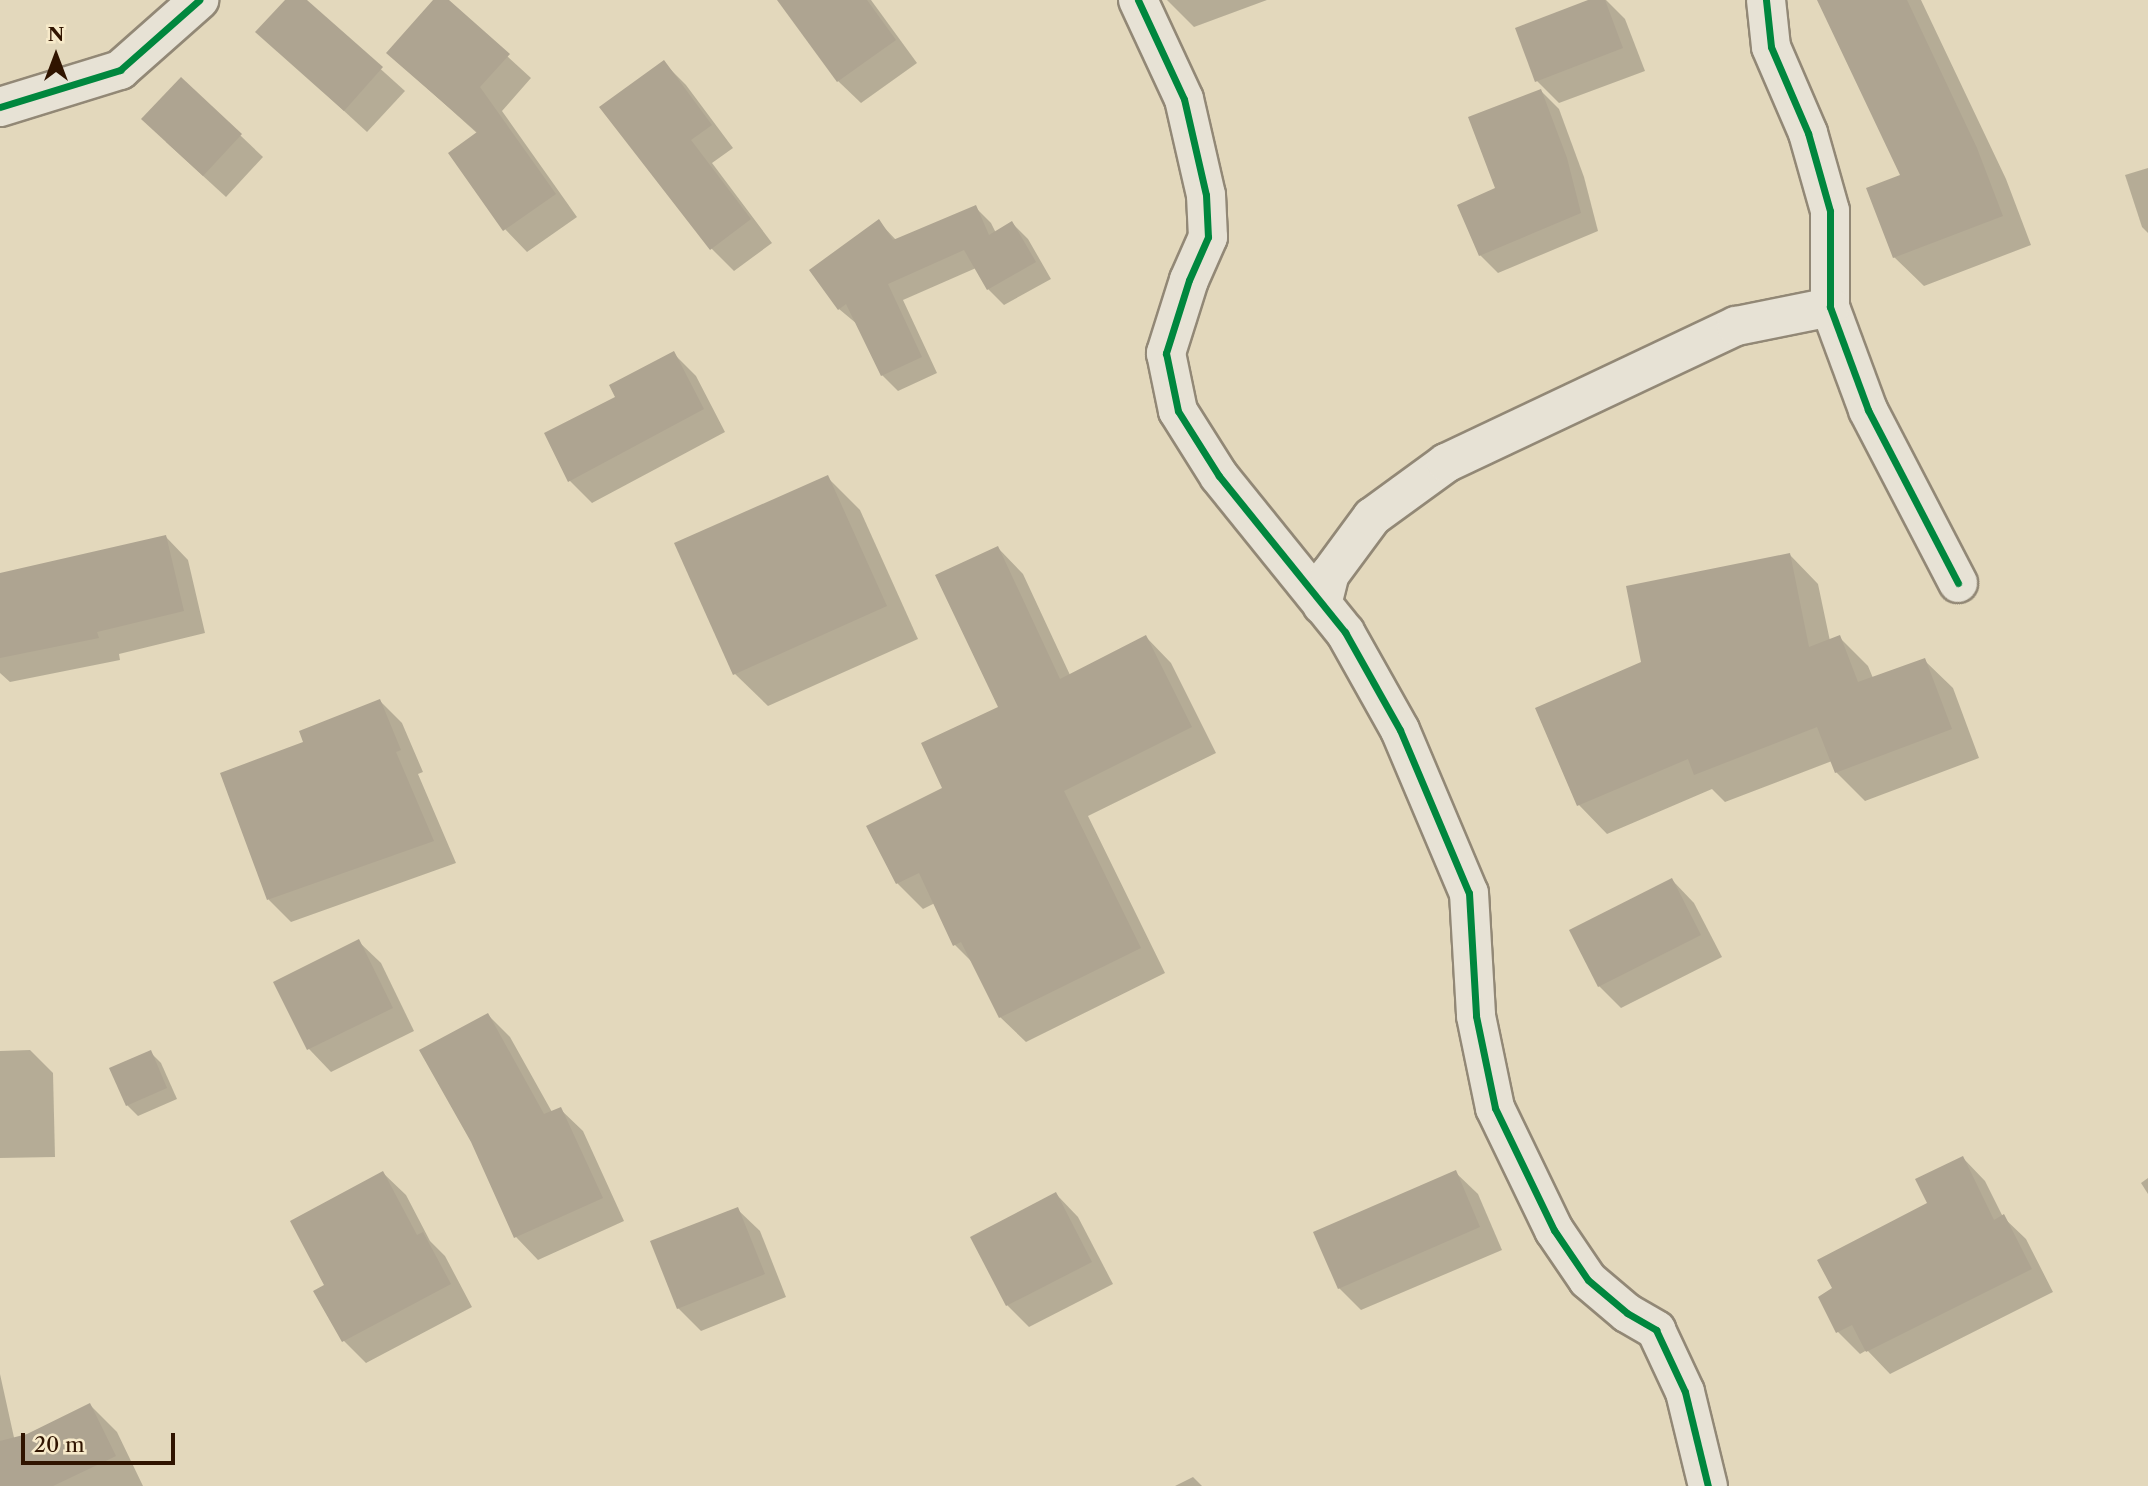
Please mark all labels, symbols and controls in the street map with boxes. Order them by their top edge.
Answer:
north arrow [21,21,91,91]
text: N [48,23,64,46]
scale bar [24,1420,178,1464]
text: 20 m [34,1432,85,1457]

